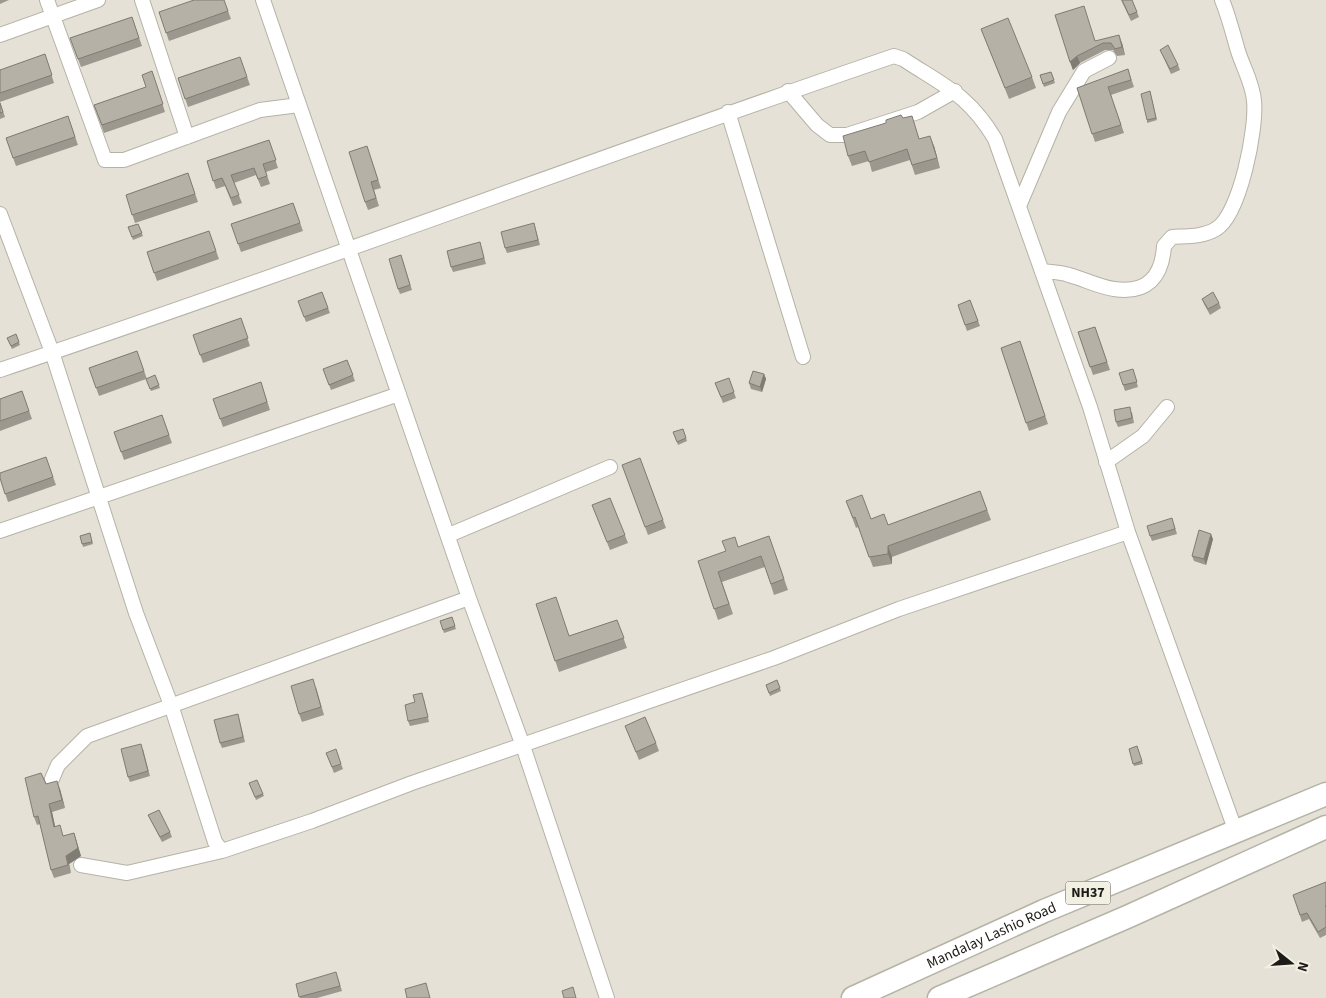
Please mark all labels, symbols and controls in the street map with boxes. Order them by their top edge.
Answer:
road number: NH37 [1066,881,1110,904]
street label: Mandalay Lashio Road [923,897,1059,974]
north arrow [1266,938,1316,988]
text: N [1292,959,1313,974]

